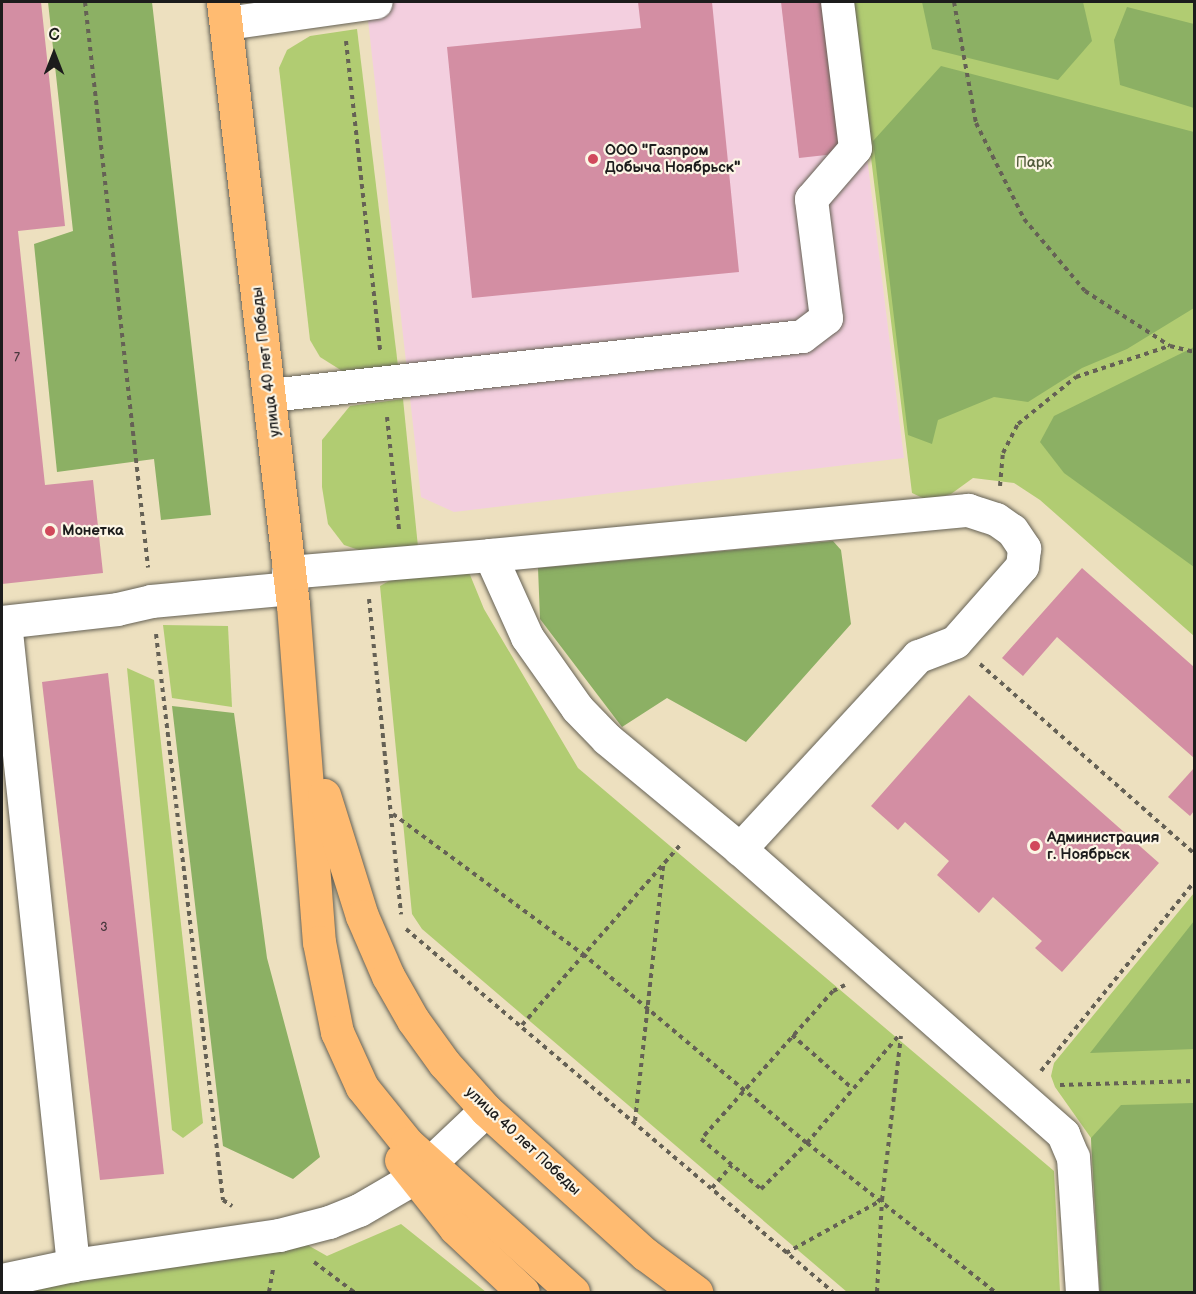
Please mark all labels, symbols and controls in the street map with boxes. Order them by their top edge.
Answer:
north arrow [24,24,84,84]
text: С [48,26,60,45]
place label: ООО "Газпром Добыча Ноябрьск" [605,141,740,176]
marker: ООО "Газпром Добыча Ноябрьск" [586,152,600,166]
park label: Парк [1016,154,1052,172]
street label: улица 40 лет Победы [248,286,284,438]
house number: 7 [14,351,20,365]
place label: Монетка [62,522,124,540]
marker: Монетка [43,524,57,538]
place label: Администрация г. Ноябрьск [1047,828,1159,863]
marker: Администрация г. Ноябрьск [1028,839,1042,853]
house number: 3 [100,921,108,935]
street label: улица 40 лет Победы [462,1083,584,1199]

